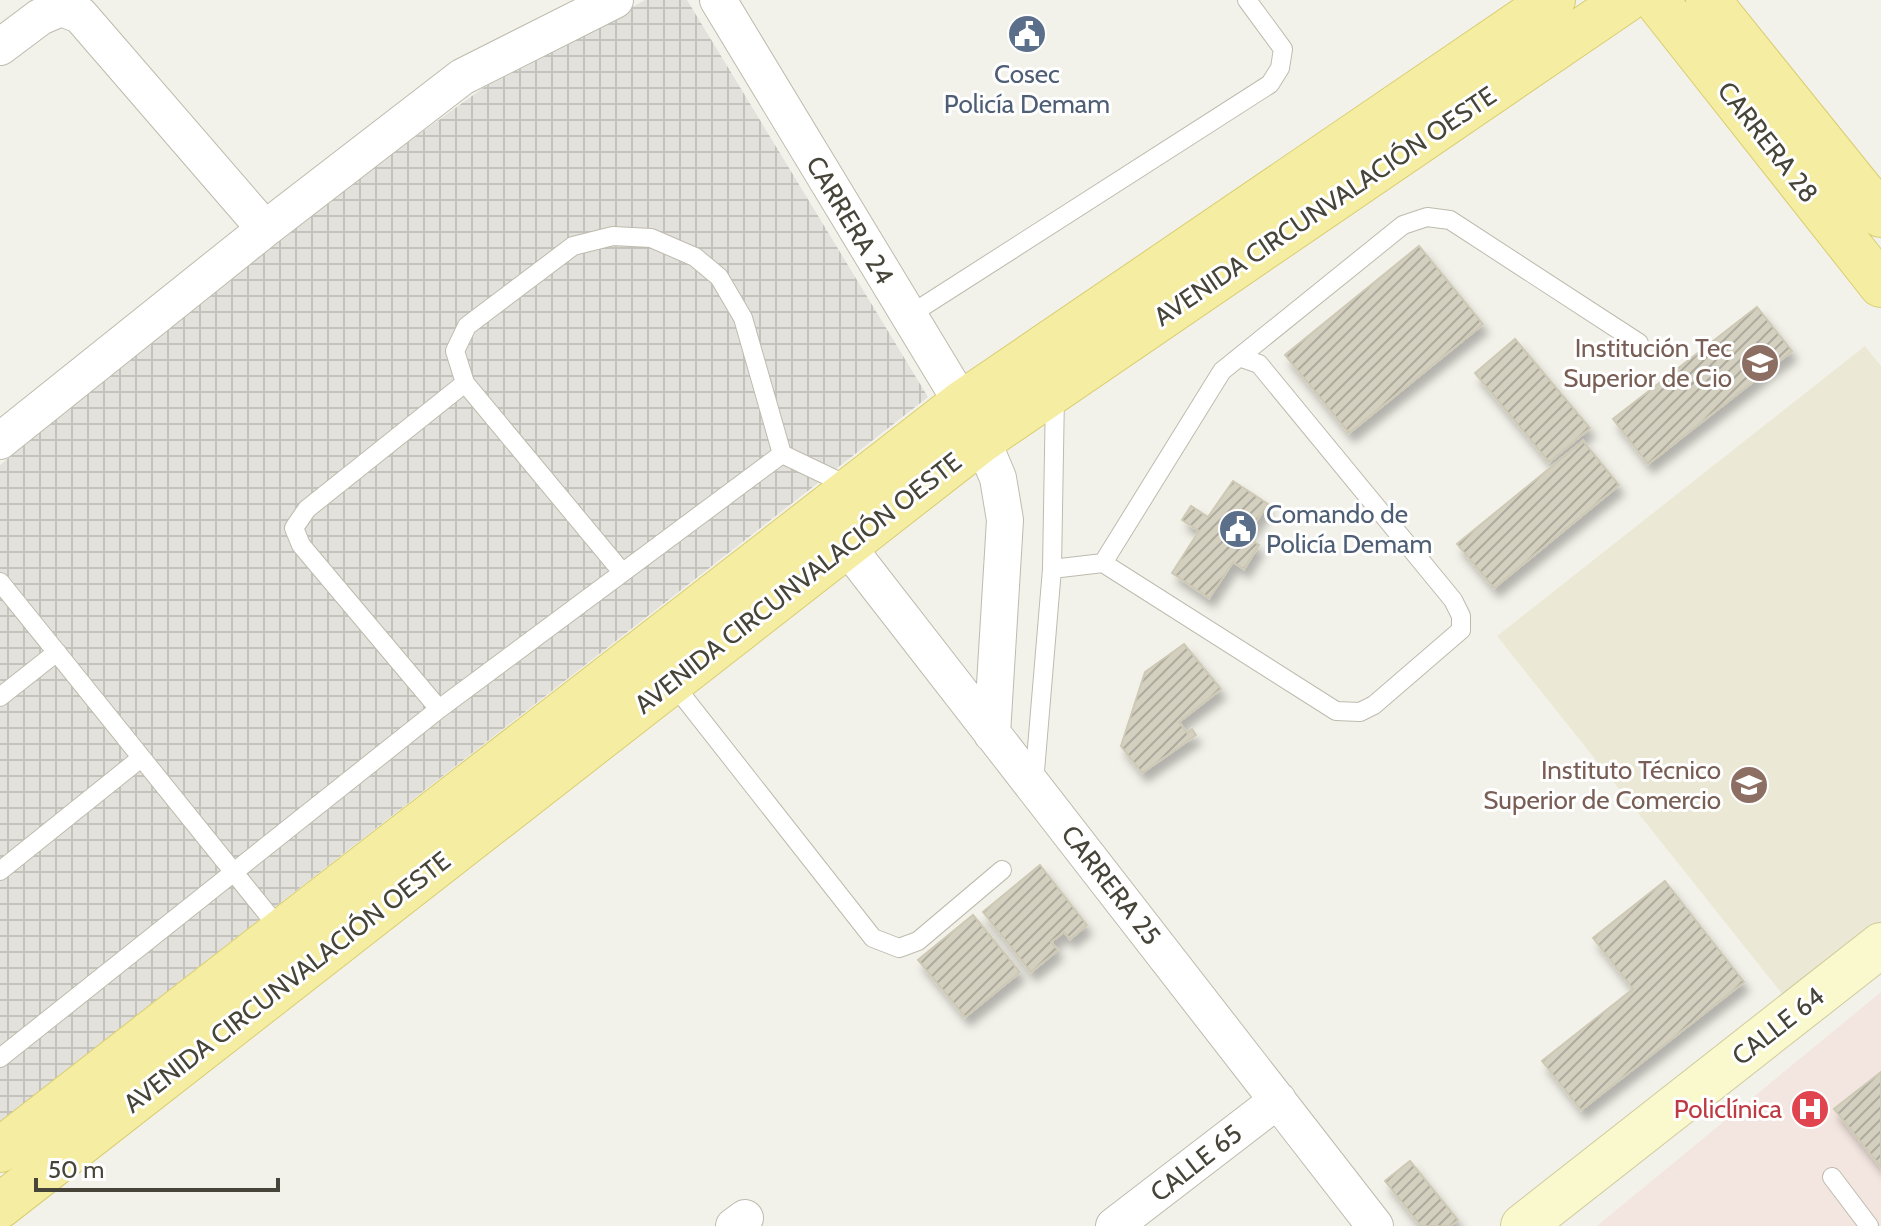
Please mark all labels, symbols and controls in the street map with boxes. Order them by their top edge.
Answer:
public building icon: Cosec Policía Demam [1006,13,1048,55]
place label: Cosec Policía Demam [944,58,1110,120]
street label: CARRERA 28 [1711,75,1825,209]
street label: AVENIDA CIRCUNVALACIÓN OESTE [1148,79,1502,333]
street label: CARRERA 24 [799,150,901,290]
place label: Institución Tec Superior de Cio [1563,332,1732,394]
school or university icon: Institución Tec Superior de Cio [1739,342,1781,384]
street label: AVENIDA CIRCUNVALACIÓN OESTE [628,445,968,721]
place label: Comando de Policía Demam [1266,498,1432,560]
public building icon: Comando de Policía Demam [1217,508,1259,550]
place label: Instituto Técnico Superior de Comercio [1483,754,1721,816]
school or university icon: Instituto Técnico Superior de Comercio [1728,764,1770,806]
street label: CARRERA 25 [1054,819,1168,951]
street label: AVENIDA CIRCUNVALACIÓN OESTE [117,844,457,1120]
street label: CALLE 64 [1726,980,1830,1072]
hospital icon: Policlínica [1789,1088,1831,1130]
place label: Policlínica [1674,1093,1783,1125]
street label: CALLE 65 [1144,1117,1248,1209]
scale bar [36,1142,278,1192]
text: 50 m [48,1155,104,1184]

